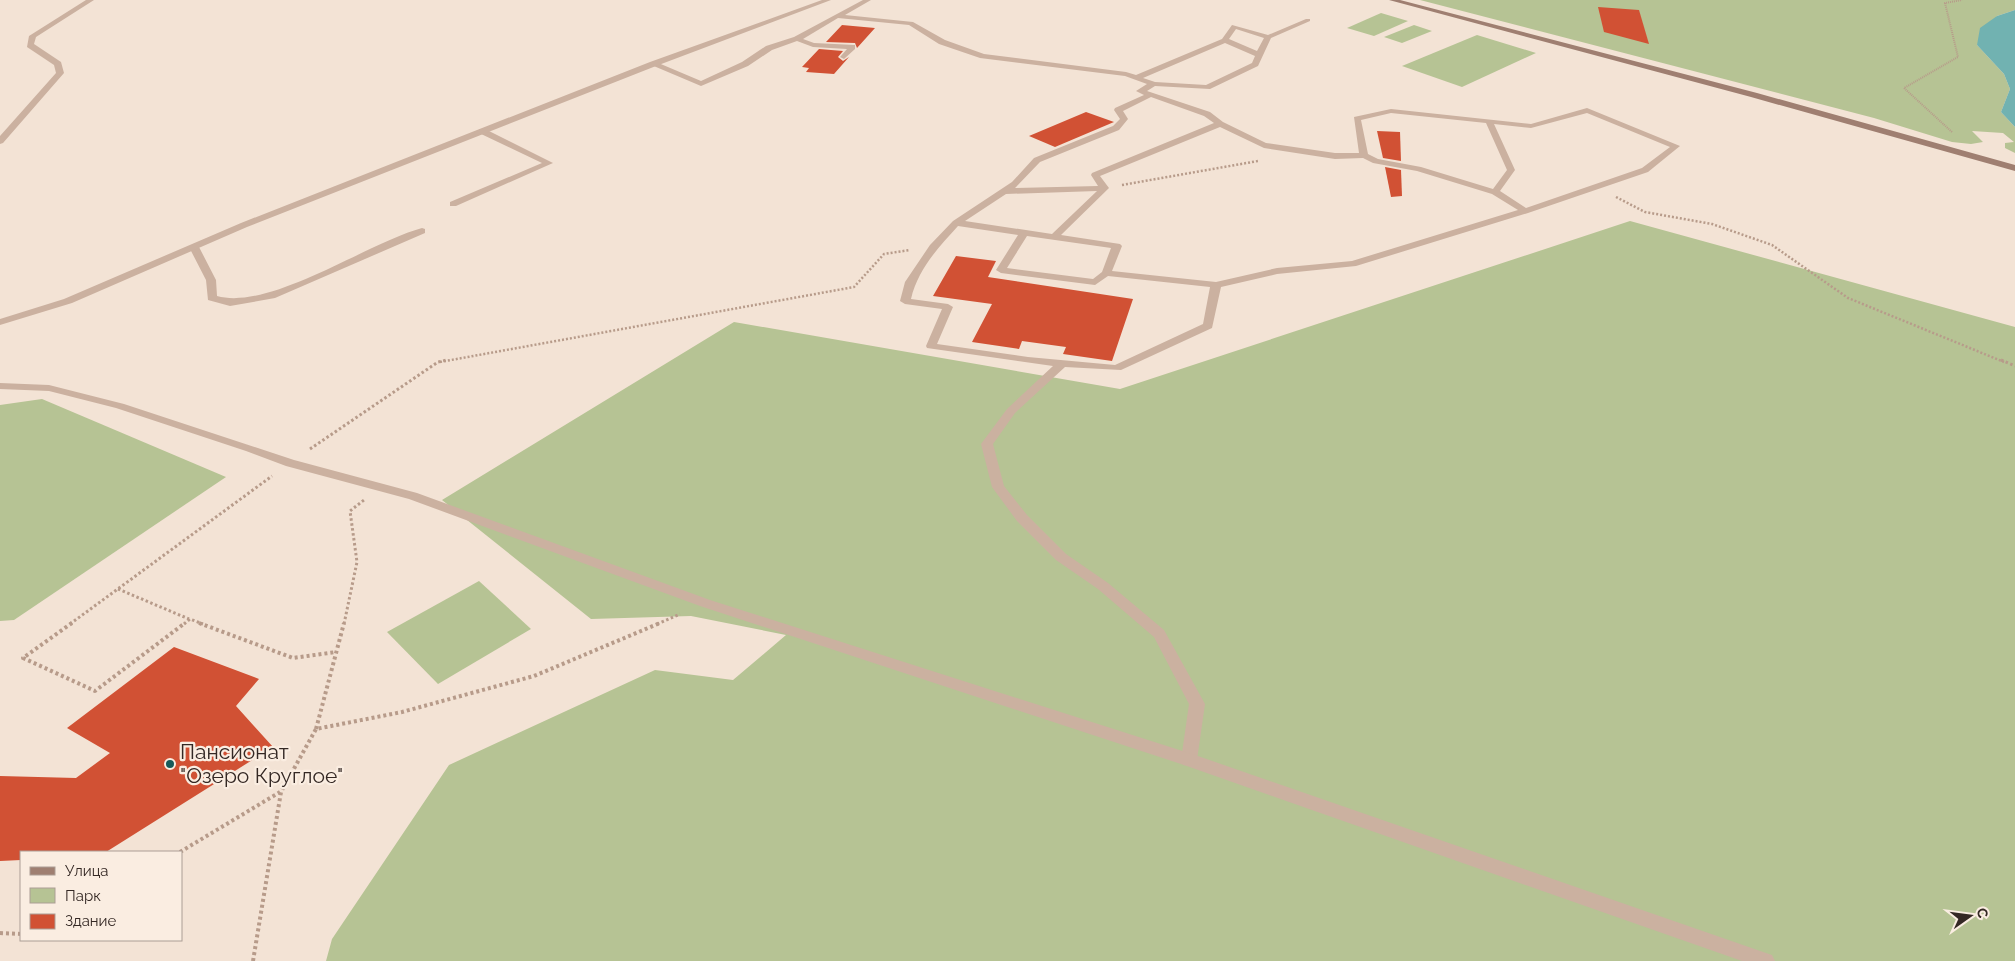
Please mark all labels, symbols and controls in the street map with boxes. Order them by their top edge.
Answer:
place label: Пансионат "Озеро Круглое" [180,739,343,788]
marker: Пансионат "Озеро Круглое" [164,758,176,770]
legend [20,851,182,941]
text: Улица [65,862,109,880]
text: Парк [65,887,101,905]
north arrow [1945,891,1995,941]
text: С [1974,906,1992,920]
text: Здание [65,912,117,930]

